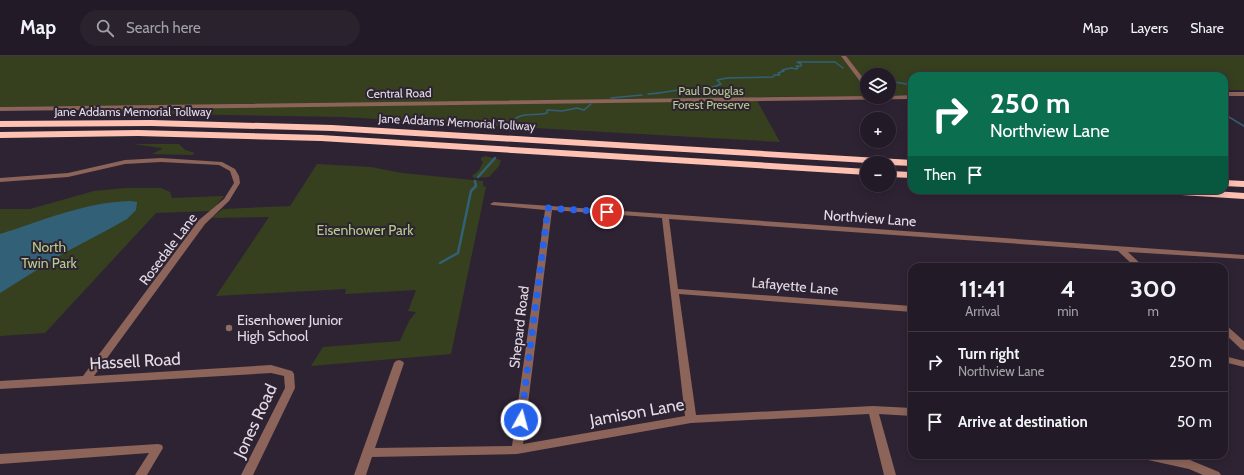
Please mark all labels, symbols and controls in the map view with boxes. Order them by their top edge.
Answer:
search box [80,10,360,46]
text: Map [20,16,56,39]
icon: search [94,17,116,39]
text: Search here [126,19,201,37]
text: Map [1083,19,1108,37]
text: Layers [1130,19,1168,37]
text: Share [1190,19,1224,37]
map controls [860,68,896,192]
button: layers [860,68,896,104]
park label: Paul Douglas Forest Preserve [672,83,750,112]
street label: Central Road [366,85,432,101]
text: 250 m [990,86,1070,120]
icon: right [924,88,976,140]
street label: Jane Addams Memorial Tollway [53,104,212,119]
street label: Jane Addams Memorial Tollway [377,110,536,134]
button: + [860,112,896,148]
text: Northview Lane [990,120,1110,142]
button: − [860,156,896,192]
icon: arrive [964,164,986,186]
text: Then [924,166,956,184]
pin [590,195,624,229]
icon: arrive [596,201,618,223]
street label: Northview Lane [823,206,917,230]
street label: Rosedale Lane [135,209,201,289]
park label: Eisenhower Park [316,221,414,239]
park label: North Twin Park [21,238,78,272]
street label: Lafayette Lane [751,273,839,299]
text: 11:41 [959,274,1006,303]
text: 4 [1060,274,1075,303]
text: 300 [1130,274,1177,303]
street label: Shepard Road [505,285,533,369]
text: Arrival [965,303,1000,319]
text: min [1057,303,1079,319]
text: m [1148,303,1159,319]
place label: Eisenhower Junior High School [237,311,343,345]
marker: Eisenhower Junior High School [224,323,234,333]
text: Turn right [958,345,1019,363]
street label: Hassell Road [89,349,181,373]
icon: right [924,351,946,373]
text: 250 m [1169,353,1212,371]
text: Northview Lane [958,363,1044,379]
street label: Jones Road [229,381,281,462]
street label: Jamison Lane [587,394,686,430]
position arrow [500,399,542,441]
icon: arrive [924,411,946,433]
text: Arrive at destination [958,413,1088,431]
text: 50 m [1177,413,1212,431]

